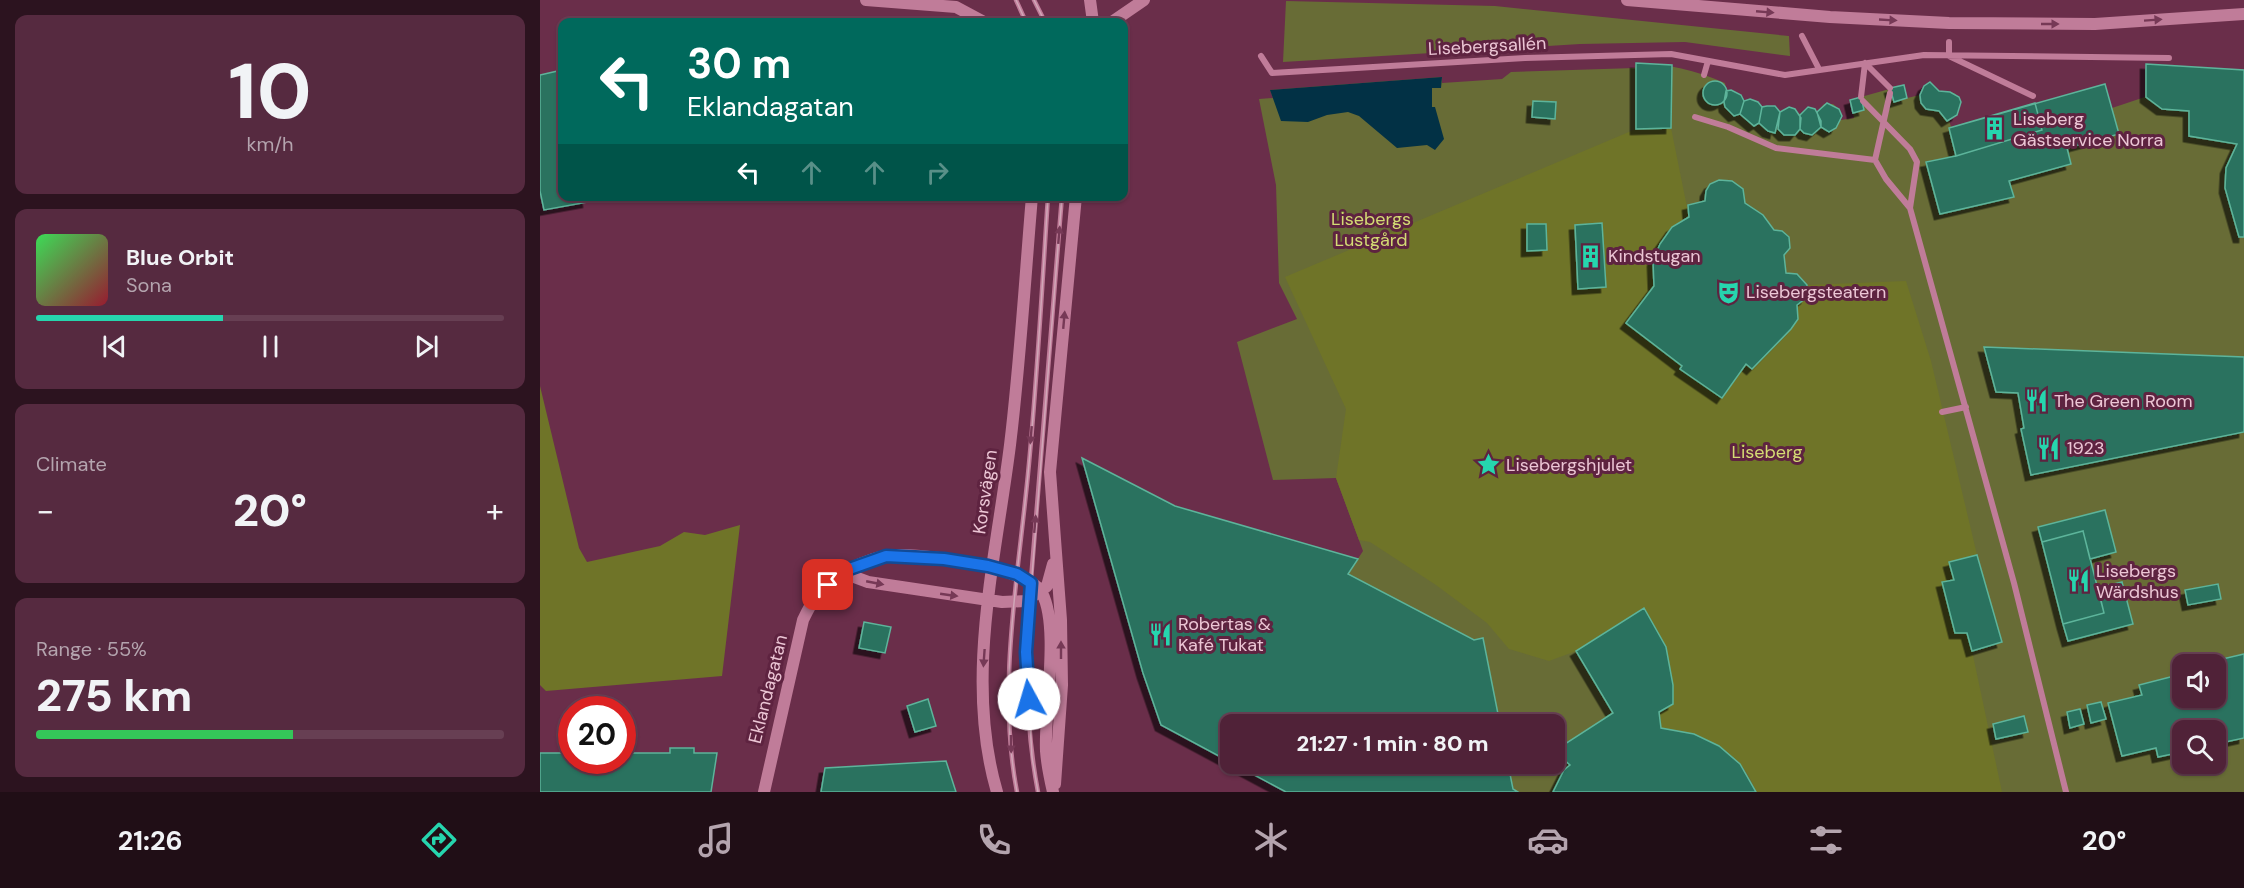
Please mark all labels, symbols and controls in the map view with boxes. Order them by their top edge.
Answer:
one-way arrow [1755,7,1774,17]
one-way arrow [2143,15,2162,24]
one-way arrow [1879,16,1898,25]
one-way arrow [2041,19,2060,29]
street label: Lisebergsallén [1427,31,1547,61]
text: 30 m [687,36,791,91]
text: 10 [228,41,312,142]
icon: left [588,42,666,120]
text: Eklandagatan [687,89,854,124]
place label: Liseberg Gästservice Norra [2013,107,2163,152]
building icon: Liseberg Gästservice Norra [1982,116,2008,142]
text: km/h [246,131,294,157]
icon: left [732,156,765,189]
icon: ahead [795,156,828,189]
icon: ahead [858,156,891,189]
icon: right [921,156,954,189]
park label: Lisebergs Lustgård [1331,207,1411,252]
one-way arrow [1054,226,1064,245]
text: Blue Orbit [126,243,234,272]
building icon: Kindstugan [1577,243,1603,269]
place label: Kindstugan [1608,244,1701,268]
text: Sona [126,272,172,298]
theatre icon: Lisebergsteatern [1715,279,1741,305]
place label: Lisebergsteatern [1746,280,1886,304]
one-way arrow [1059,310,1069,329]
icon: previous [98,330,131,363]
icon: pause [254,330,287,363]
icon: next [410,330,443,363]
restaurant icon: The Green Room [2023,388,2049,414]
place label: The Green Room [2054,389,2193,413]
one-way arrow [1026,426,1036,445]
restaurant icon: 1923 [2036,435,2062,461]
place label: 1923 [2067,436,2105,460]
park label: Liseberg [1731,440,1803,464]
street label: Korsvägen [967,448,1003,536]
text: Climate [36,451,107,477]
place icon: Lisebergshjulet [1475,452,1501,478]
place label: Lisebergshjulet [1506,453,1632,477]
text: 20° [233,481,307,540]
text: − [36,489,54,532]
text: + [486,489,504,532]
one-way arrow [1030,515,1040,534]
pin [802,559,853,610]
place label: Lisebergs Wärdshus [2096,559,2179,604]
icon: arrive [811,568,844,601]
restaurant icon: Lisebergs Wärdshus [2065,568,2091,594]
one-way arrow [866,579,885,588]
one-way arrow [940,590,959,599]
place label: Robertas & Kafé Tukat [1178,612,1271,657]
restaurant icon: Robertas & Kafé Tukat [1147,621,1173,647]
street label: Eklandagatan [743,632,793,746]
text: Range · 55% [36,636,147,662]
one-way arrow [1056,640,1066,659]
one-way arrow [979,649,989,668]
map controls [2172,654,2226,774]
button: sound [2172,654,2226,708]
text: 275 km [36,666,192,725]
position arrow [997,667,1061,731]
speed limit sign: 20 [558,696,636,774]
button: search [2172,720,2226,774]
text: 21:27 · 1 min · 80 m [1297,729,1488,758]
one-way arrow [1006,735,1016,754]
icon: directions [418,819,460,861]
icon: music [695,819,737,861]
icon: phone [973,819,1015,861]
icon: climate [1250,819,1292,861]
icon: car [1527,819,1569,861]
icon: filters [1805,819,1847,861]
text: 21:26 [118,823,183,858]
text: 20° [2082,823,2126,858]

